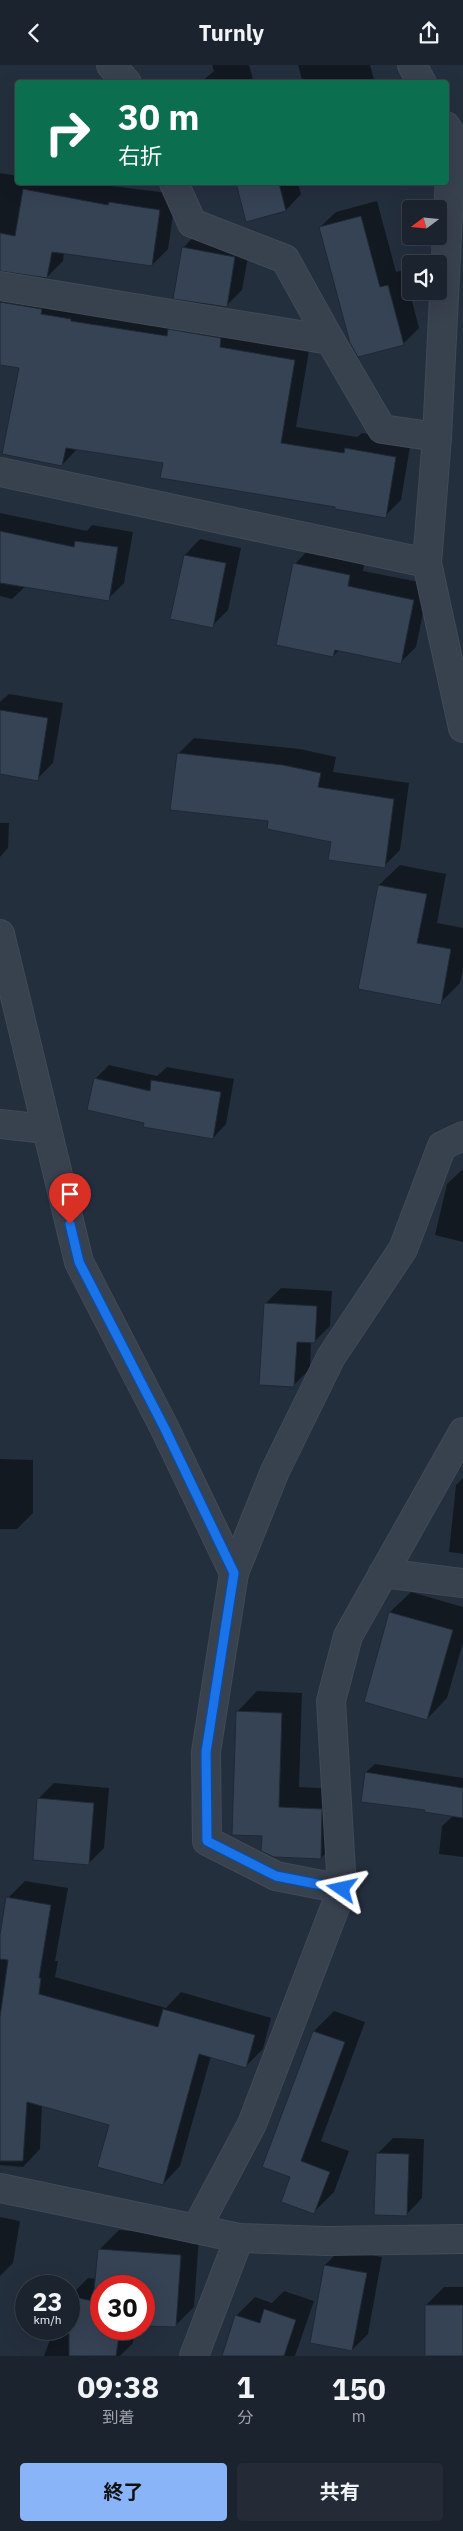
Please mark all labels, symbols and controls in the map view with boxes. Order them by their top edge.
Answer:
text: Turnly [199,18,264,47]
icon: back [20,19,48,47]
icon: share [415,19,443,47]
text: 30 m [118,94,200,140]
icon: right [35,100,100,165]
text: 右折 [118,141,162,170]
north arrow [402,200,448,245]
map controls [402,200,447,300]
button: sound [402,255,447,300]
pin [49,1173,91,1224]
icon: arrive [56,1180,84,1208]
position arrow [315,1862,367,1914]
speed limit sign: 30 [90,2275,155,2340]
text: 23 [32,2285,63,2318]
text: km/h [33,2312,62,2327]
text: 09:38 [77,2367,159,2406]
text: 1 [236,2367,254,2406]
text: 150 [332,2369,386,2408]
text: m [352,2406,366,2426]
text: 到着 [102,2407,134,2427]
text: 分 [237,2407,253,2427]
button: 終了 [20,2463,227,2521]
button: 共有 [237,2463,443,2521]

